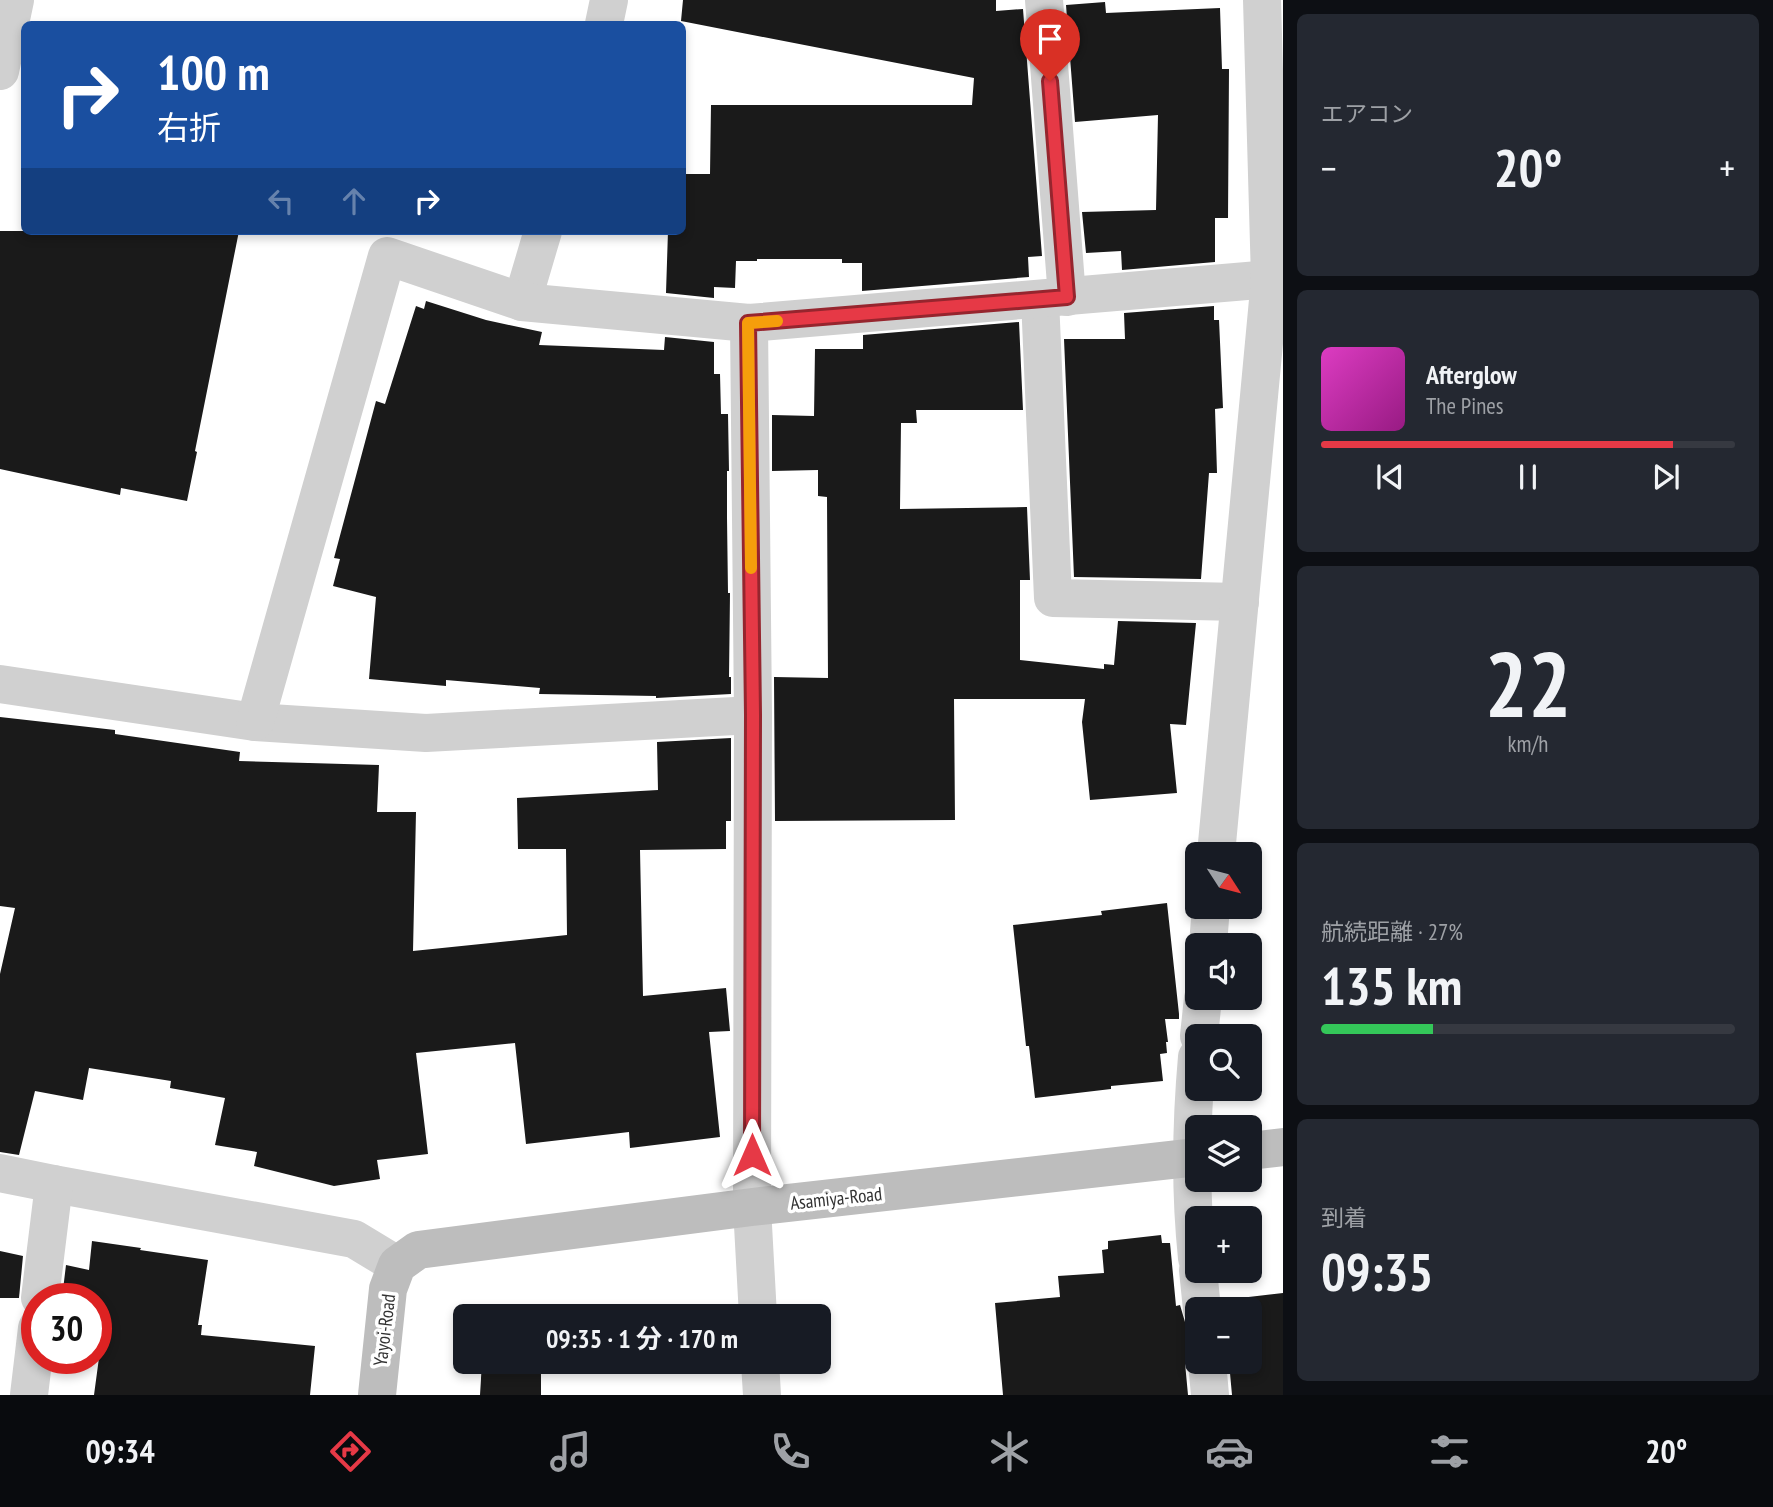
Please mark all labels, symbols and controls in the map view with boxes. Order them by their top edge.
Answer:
pin [1020,9,1080,81]
icon: arrive [1031,20,1069,58]
text: 100 m [157,40,270,104]
icon: right [42,49,133,140]
text: エアコン [1321,99,1413,128]
text: 右折 [157,106,221,148]
text: 20° [1494,134,1562,201]
text: − [1321,143,1337,192]
text: + [1719,143,1735,192]
icon: left [262,182,300,220]
icon: ahead [335,182,373,220]
icon: right [408,182,446,220]
text: Afterglow [1426,358,1517,391]
text: The Pines [1426,391,1504,420]
icon: previous [1371,458,1409,496]
icon: pause [1509,458,1547,496]
icon: next [1647,458,1685,496]
text: 22 [1485,624,1572,742]
text: km/h [1508,729,1548,758]
north arrow [1185,842,1262,919]
map controls [1185,842,1262,1374]
text: 航続距離 · 27% [1321,917,1463,946]
button: sound [1185,933,1262,1010]
text: 135 km [1321,952,1462,1019]
button: search [1185,1024,1262,1101]
button: layers [1185,1115,1262,1192]
position arrow [715,1118,789,1192]
street label: Asamiya-Road [789,1181,883,1215]
text: 到着 [1321,1203,1367,1232]
button: + [1185,1206,1262,1283]
text: 09:35 [1321,1238,1433,1305]
speed limit sign: 30 [21,1283,112,1374]
street label: Yayoi-Road [368,1293,400,1367]
button: − [1185,1297,1262,1374]
text: 09:35 · 1 分 · 170 m [546,1322,738,1355]
icon: directions [326,1427,375,1476]
icon: music [546,1427,595,1476]
icon: phone [766,1427,815,1476]
icon: climate [985,1427,1034,1476]
icon: car [1205,1427,1254,1476]
icon: filters [1425,1427,1474,1476]
text: 09:34 [85,1430,155,1472]
text: 20° [1645,1430,1688,1472]

